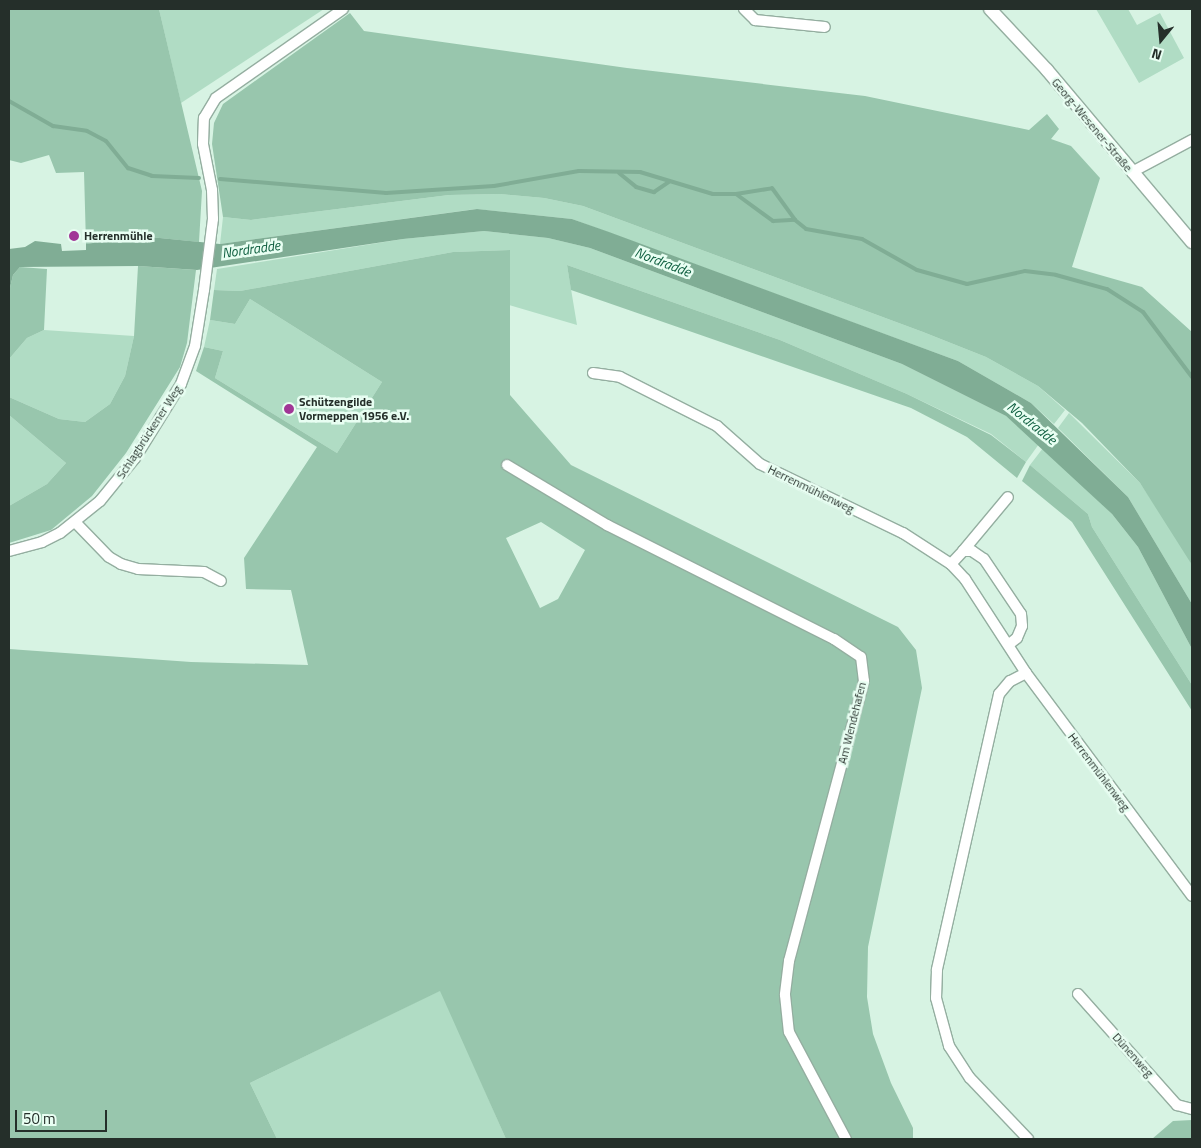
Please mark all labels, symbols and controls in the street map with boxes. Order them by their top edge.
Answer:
north arrow [1136,15,1186,65]
text: N [1149,43,1164,66]
street label: Georg-Wesener-Straße [1049,75,1135,175]
place label: Herrenmühle [84,229,153,243]
marker: Herrenmühle [68,230,80,242]
water label: Nordradde [221,237,281,261]
water label: Nordradde [633,244,693,280]
street label: Schlagbrückener Weg [113,382,185,482]
place label: Schützengilde Vormeppen 1956 e.V. [299,395,409,423]
water label: Nordradde [1004,398,1060,448]
marker: Schützengilde Vormeppen 1956 e.V. [283,403,295,415]
street label: Herrenmühlenweg [766,462,856,516]
street label: Am Wendehafen [835,681,869,765]
street label: Herrenmühlenweg [1065,730,1133,814]
street label: Dünenweg [1109,1030,1157,1080]
scale bar [18,1100,110,1132]
text: 50 m [23,1107,56,1130]

